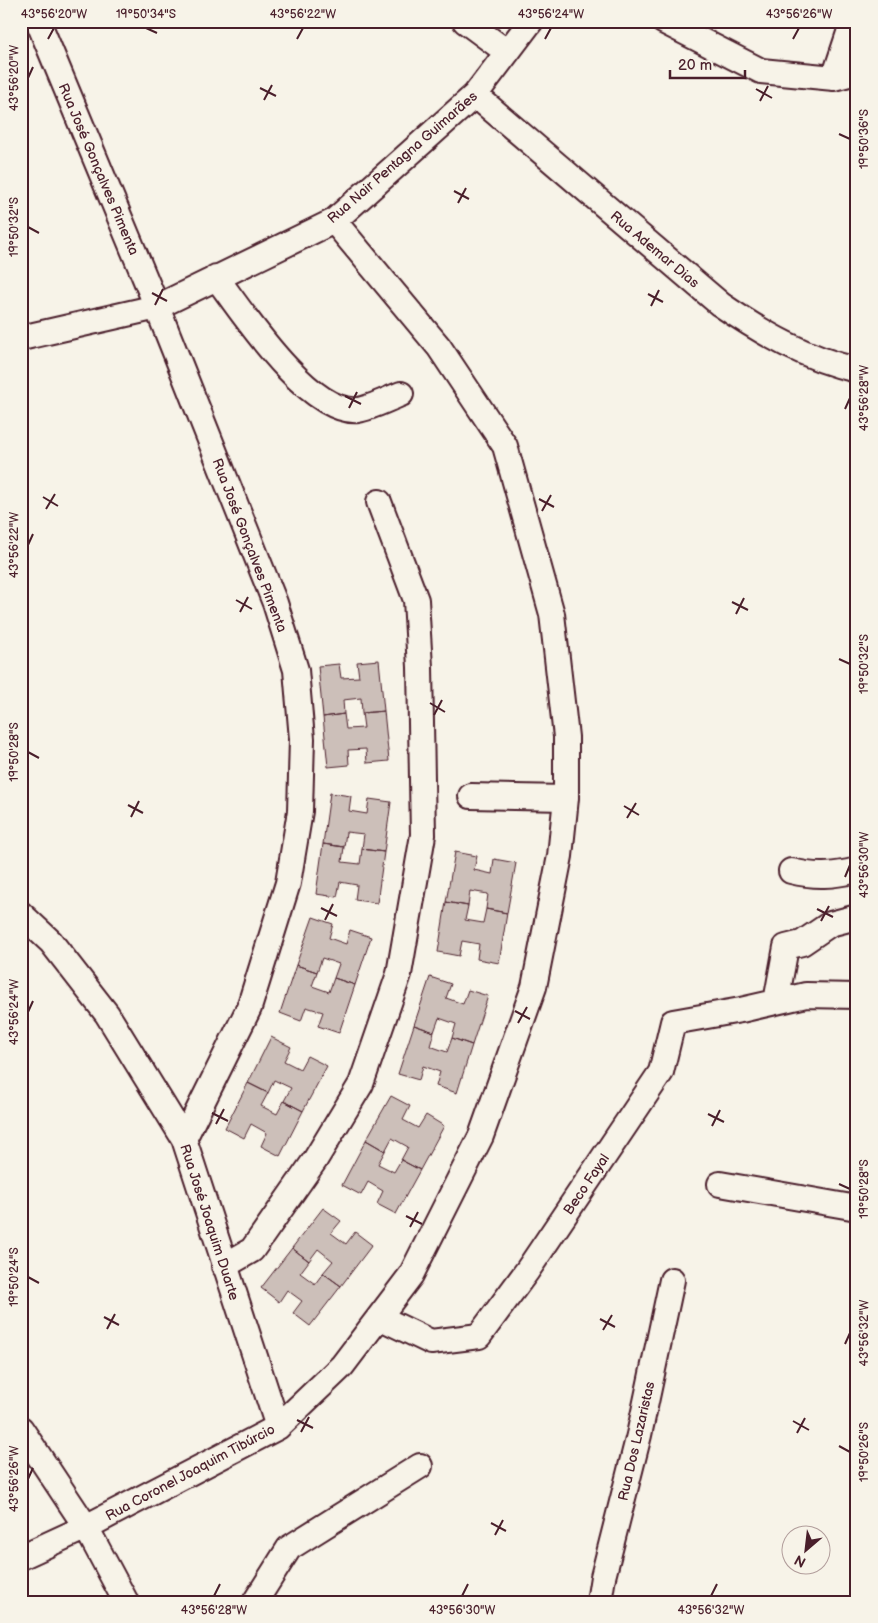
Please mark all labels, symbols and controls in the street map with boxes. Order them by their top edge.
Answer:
text: 43°56'20"W [21,7,87,22]
text: 19°50'34"S [116,7,176,22]
text: 43°56'22"W [270,7,336,22]
text: 43°56'24"W [518,7,584,22]
text: 43°56'26"W [766,7,832,22]
text: 43°56'20"W [7,45,22,111]
scale bar [670,48,746,80]
text: 20 m [678,56,712,75]
street label: Rua José Gonçalves Pimenta [55,81,143,258]
street label: Rua Nair Pentagna Guimarães [324,88,481,227]
text: 19°50'36"S [857,109,872,169]
text: 19°50'32"S [7,197,22,257]
street label: Rua Ademar Dias [607,207,703,292]
text: 43°56'28"W [857,365,872,431]
street label: Rua José Gonçalves Pimenta [208,456,291,635]
text: 43°56'22"W [7,512,22,578]
text: 19°50'32"S [857,634,872,694]
text: 19°50'28"S [7,722,22,782]
text: 43°56'30"W [857,832,872,898]
text: 43°56'24"W [7,979,22,1045]
street label: Rua José Joaquim Duarte [176,1142,243,1302]
street label: Beco Fayal [560,1151,613,1218]
text: 19°50'28"S [857,1159,872,1219]
text: 19°50'24"S [7,1247,22,1307]
text: 43°56'32"W [857,1300,872,1366]
street label: Rua Dos Lazaristas [614,1380,659,1503]
street label: Rua Coronel Joaquim Tibúrcio [103,1420,278,1524]
text: 19°50'26"S [857,1422,872,1482]
text: 43°56'26"W [7,1446,22,1512]
north arrow [780,1526,830,1576]
text: N [791,1551,809,1571]
text: 43°56'28"W [181,1603,247,1618]
text: 43°56'30"W [429,1603,495,1618]
text: 43°56'32"W [678,1603,744,1618]

